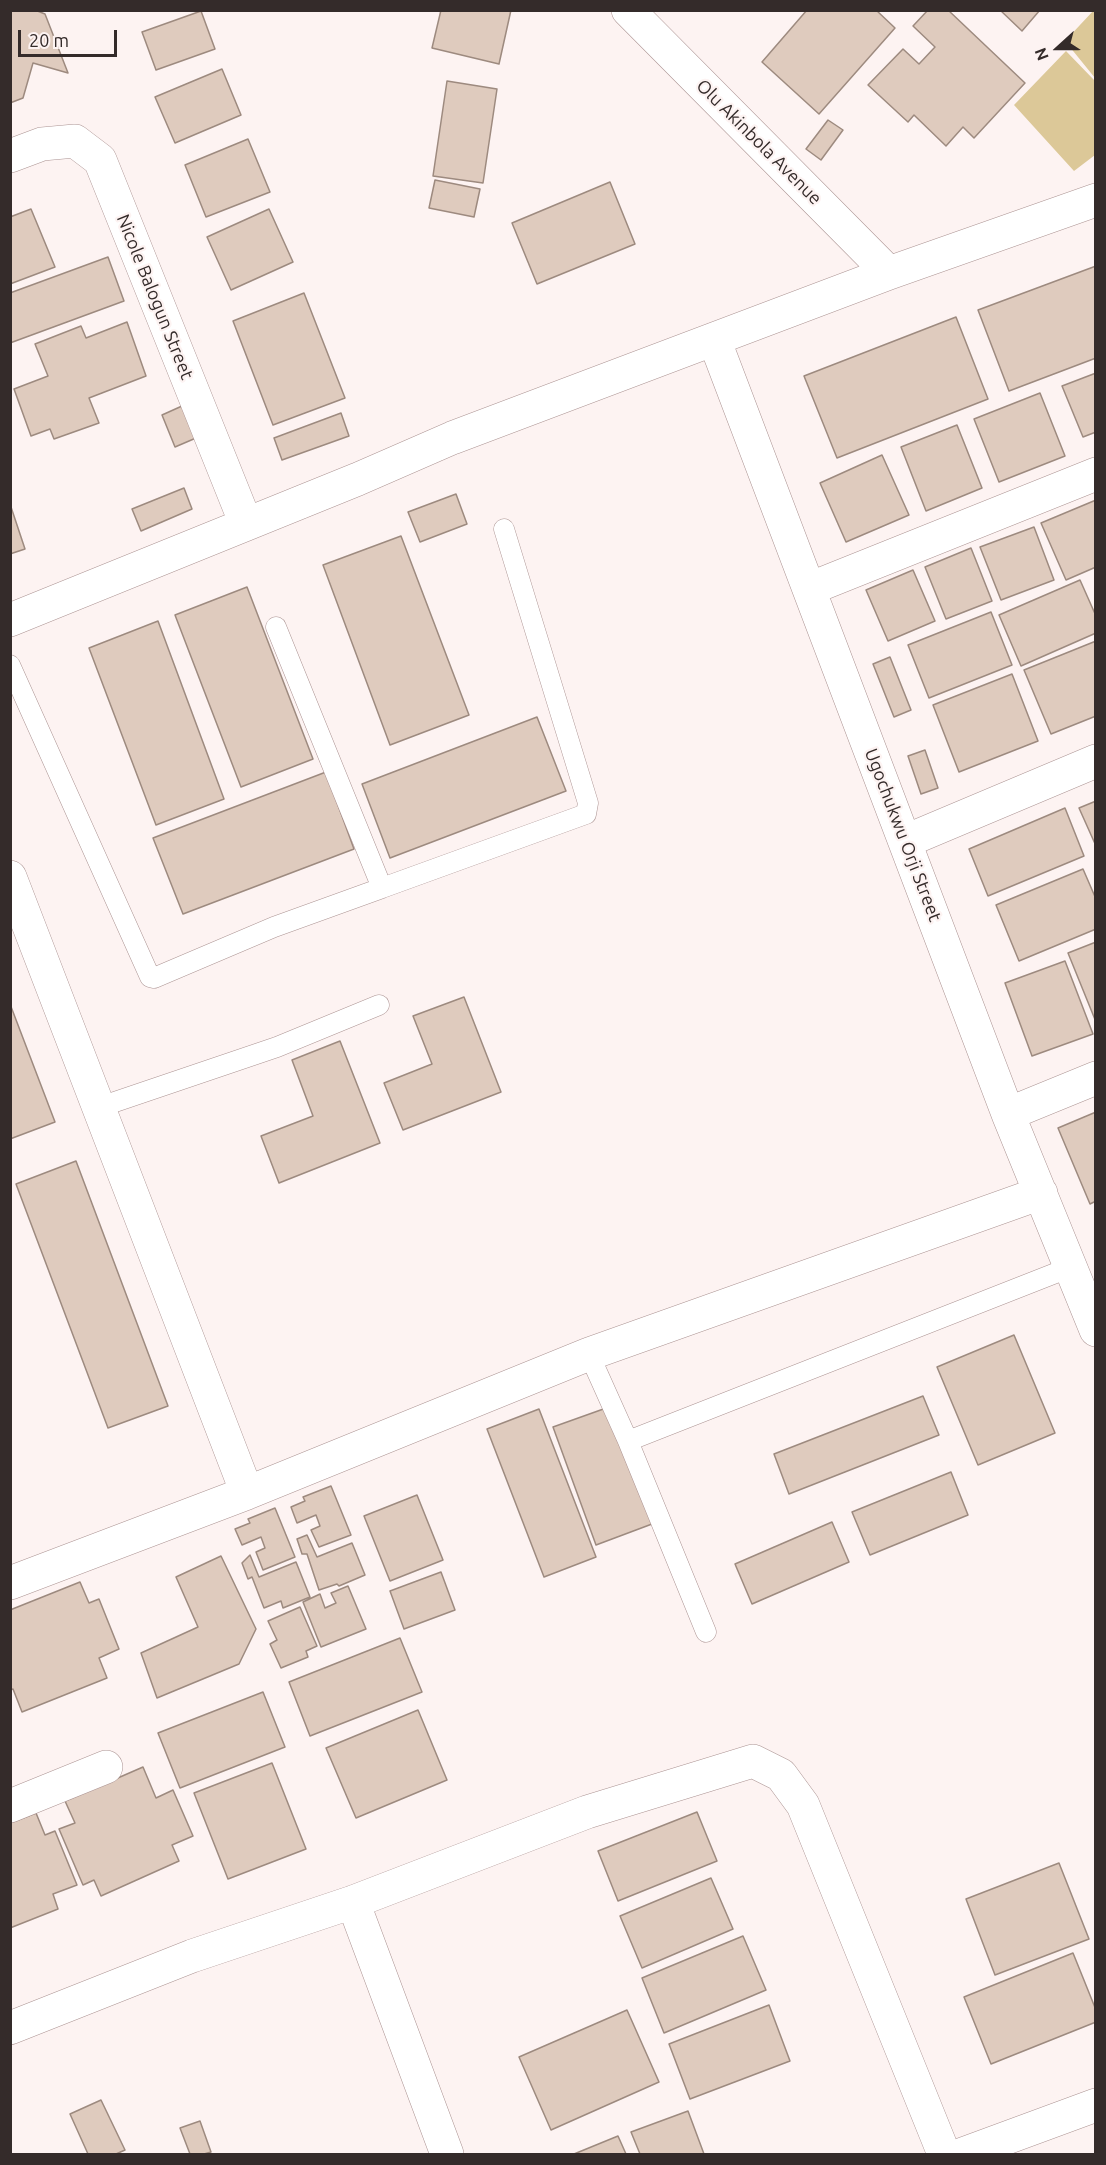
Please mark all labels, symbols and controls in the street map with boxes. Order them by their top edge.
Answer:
scale bar [21,18,120,56]
north arrow [1028,18,1088,78]
text: 20 m [29,30,69,50]
text: N [1031,46,1052,63]
street label: Olu Akinbola Avenue [692,75,826,209]
street label: Nicole Balogun Street [112,211,198,383]
street label: Ugochukwu Orji Street [860,745,946,925]

